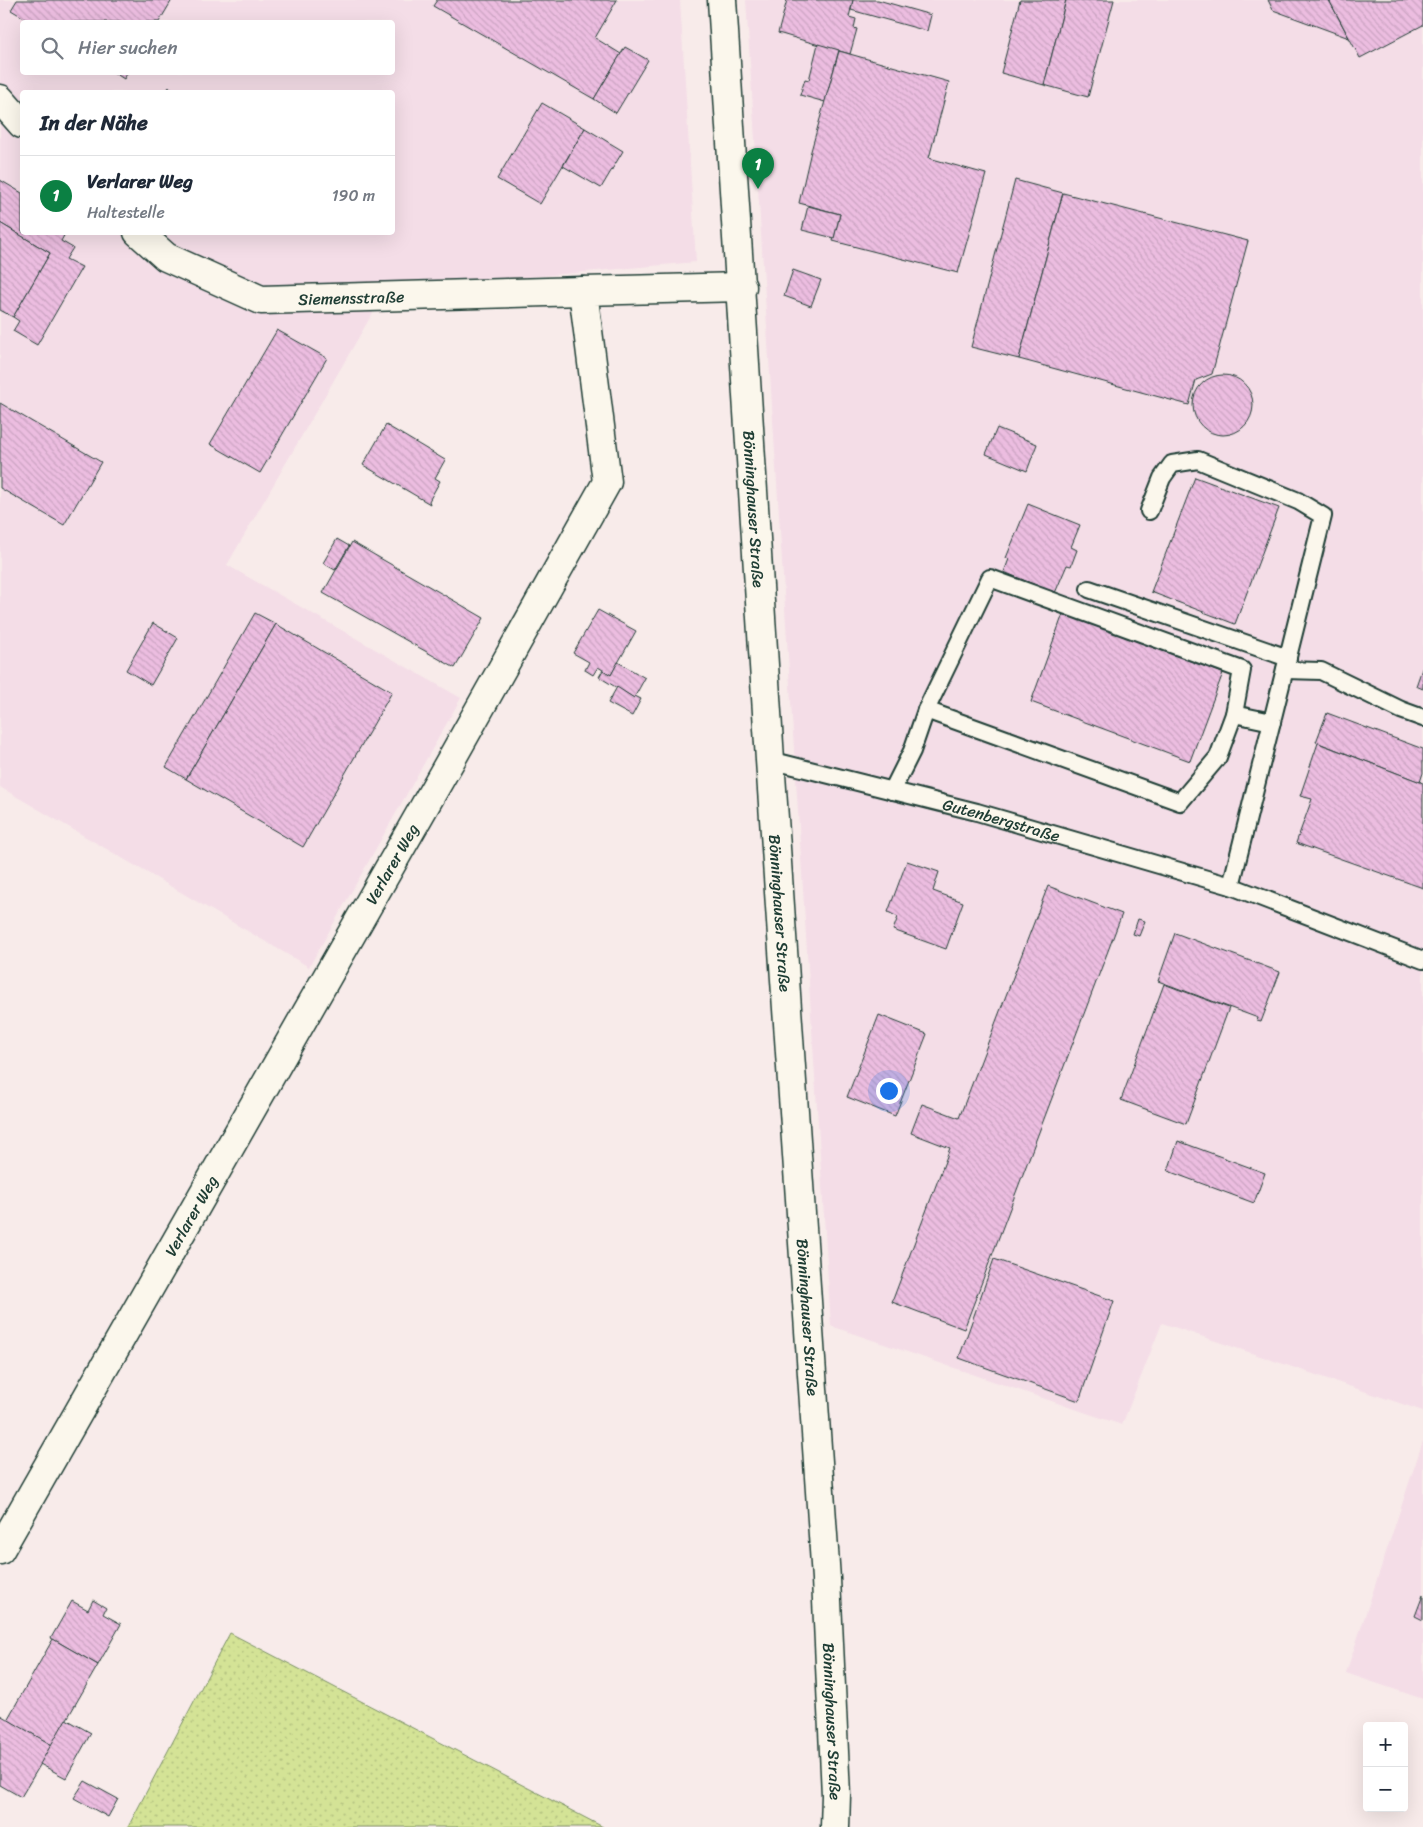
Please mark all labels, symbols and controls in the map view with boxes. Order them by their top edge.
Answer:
search box [20,20,395,75]
text: Hier suchen [78,31,178,64]
icon: search [38,34,66,62]
text: In der Nähe [40,104,148,142]
pin: 1 [742,148,774,189]
text: Verlarer Weg [87,165,193,198]
text: 1 [53,181,59,210]
text: 190 m [332,181,375,210]
text: Haltestelle [87,198,165,227]
street label: Siemensstraße [298,282,405,314]
street label: Bönninghauser Straße [734,429,773,589]
street label: Gutenbergstraße [940,790,1063,850]
street label: Verlarer Weg [357,818,427,910]
street label: Bönninghauser Straße [760,834,800,993]
your location [876,1078,902,1104]
street label: Verlarer Weg [157,1170,226,1262]
street label: Bönninghauser Straße [788,1238,827,1397]
street label: Bönninghauser Straße [814,1642,850,1801]
map controls [1363,1722,1408,1812]
button: + [1363,1722,1408,1767]
button: − [1363,1767,1408,1812]

